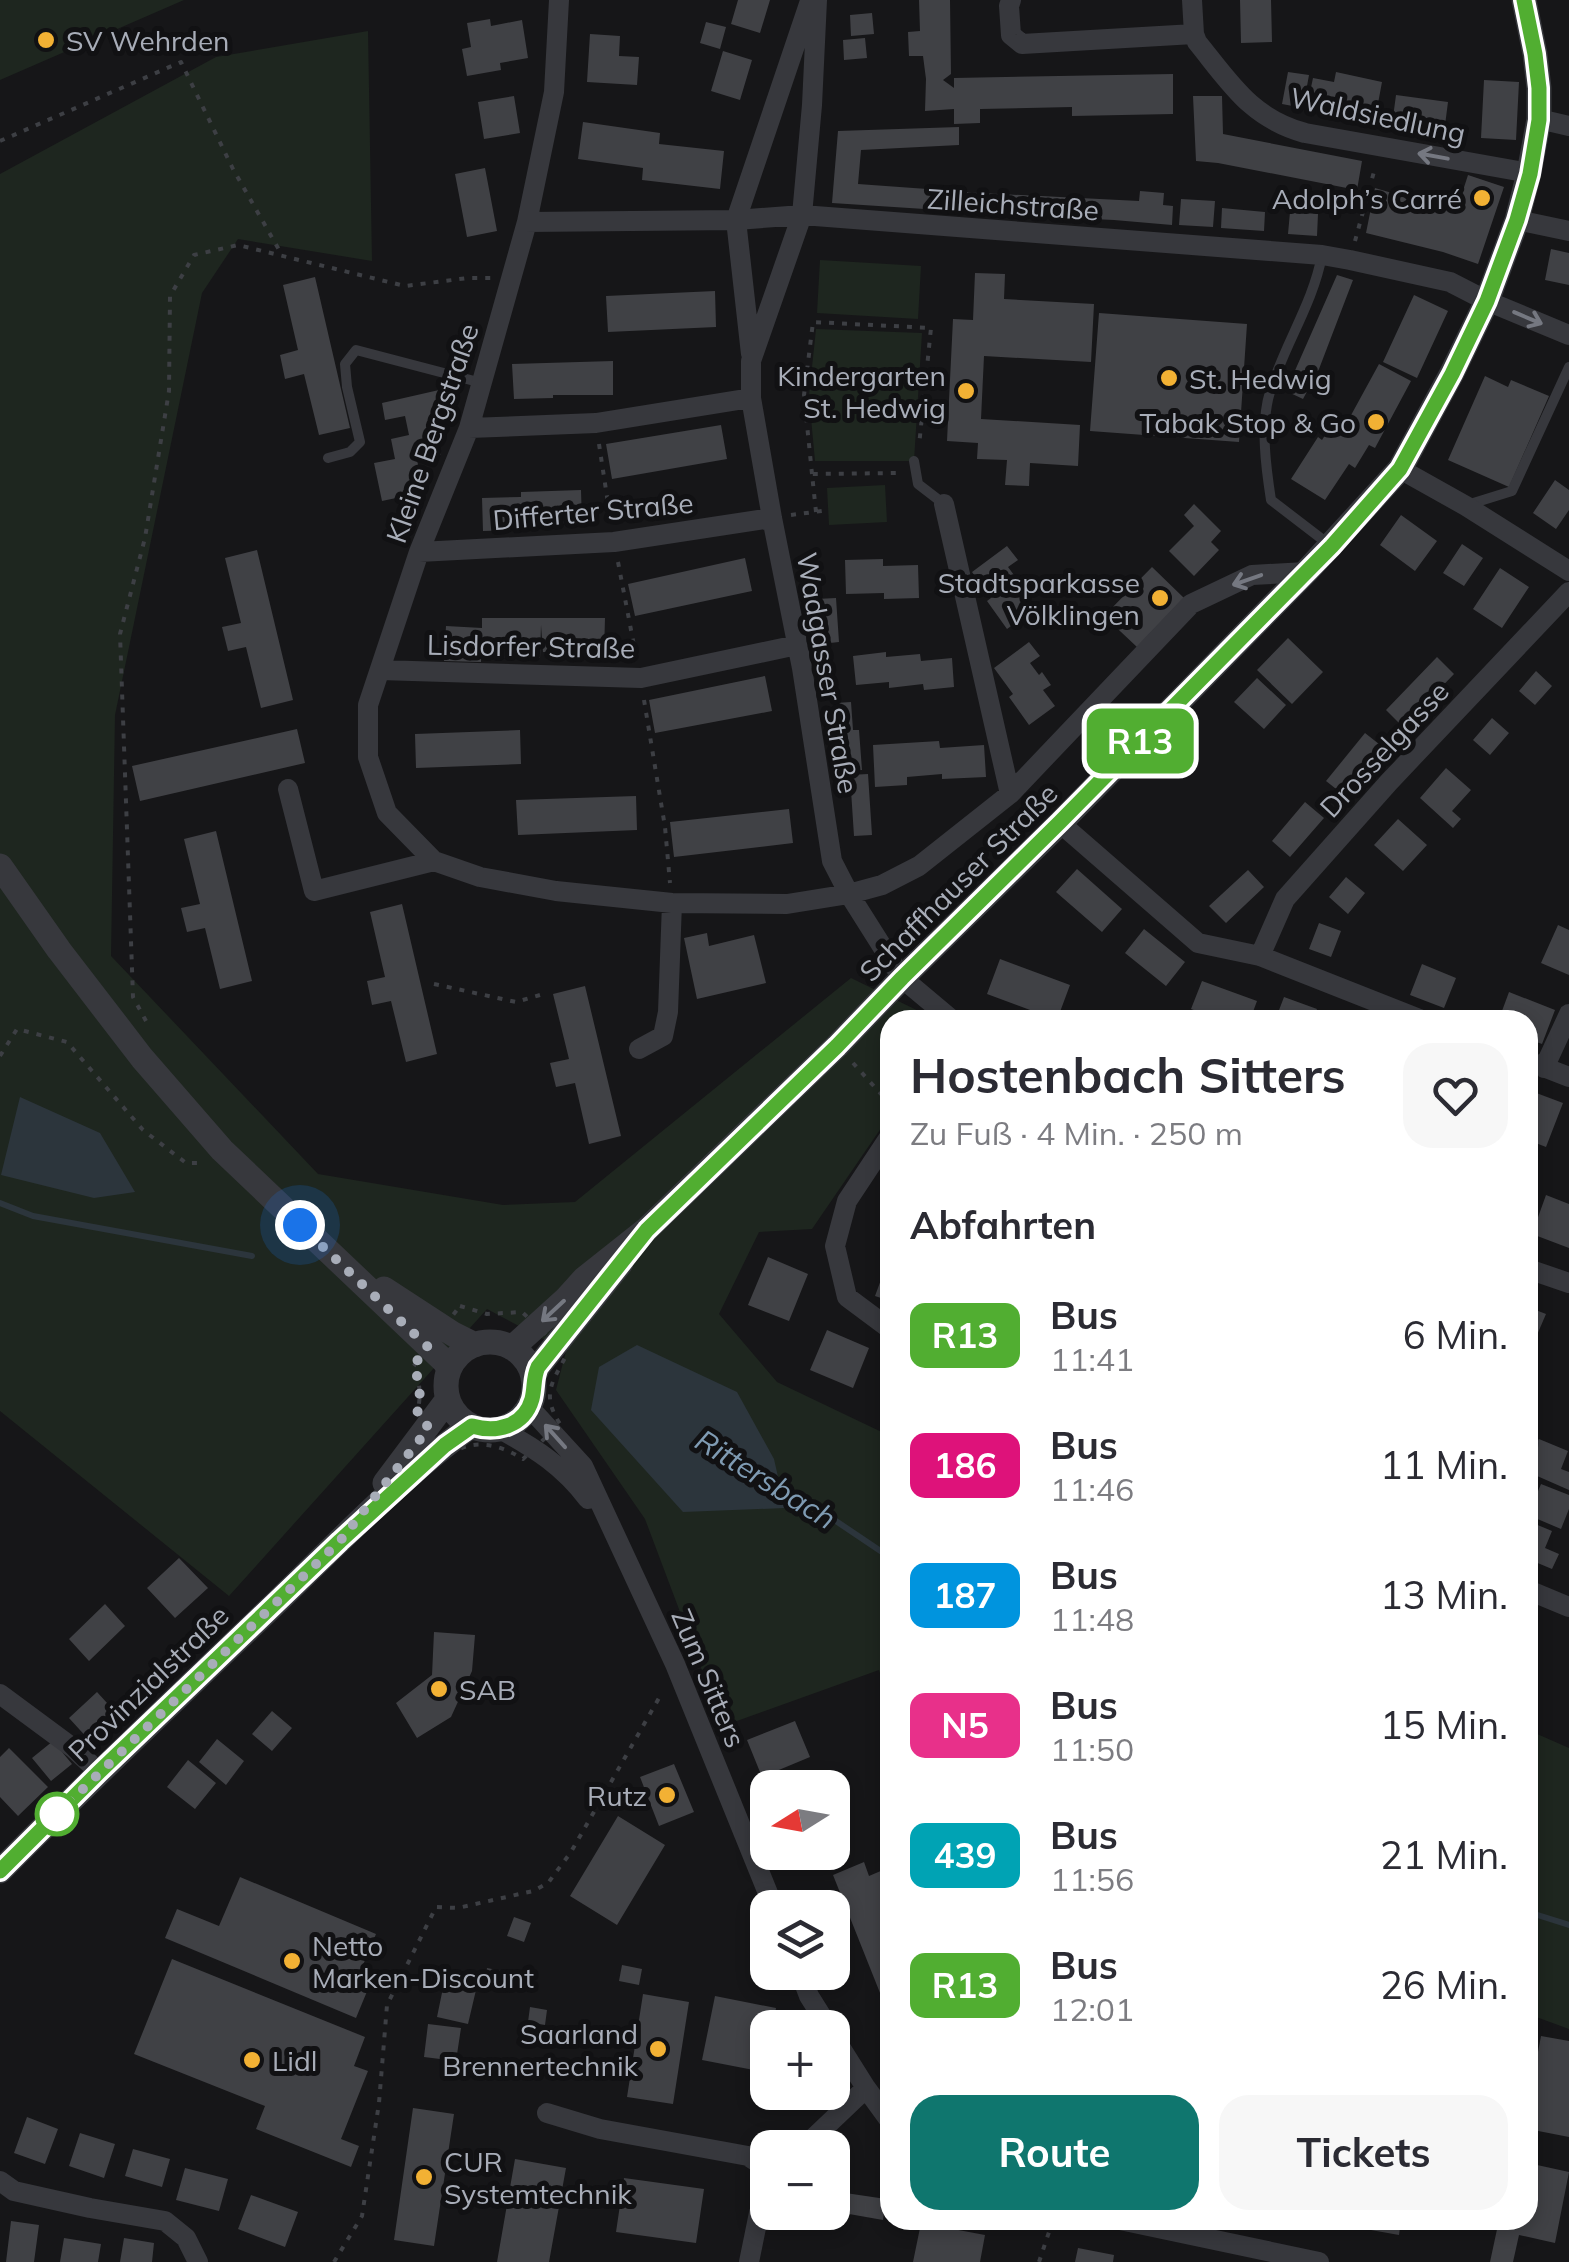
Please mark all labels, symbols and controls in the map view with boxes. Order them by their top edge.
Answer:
place label: SV Wehrden [66,23,230,58]
marker: SV Wehrden [35,29,57,51]
street label: Waldsiedlung [1287,79,1469,151]
one-way arrow [1418,146,1450,165]
street label: Zilleichstraße [926,181,1100,227]
place label: Adolph’s Carré [1272,181,1462,216]
marker: Adolph’s Carré [1471,187,1493,209]
one-way arrow [1512,310,1543,328]
street label: Kleine Bergstraße [378,319,486,547]
place label: Kindergarten St. Hedwig [777,358,946,425]
place label: St. Hedwig [1189,361,1332,396]
marker: St. Hedwig [1158,367,1180,389]
marker: Kindergarten St. Hedwig [955,380,977,402]
place label: Tabak Stop & Go [1139,405,1356,440]
marker: Tabak Stop & Go [1365,411,1387,433]
street label: Differter Straße [491,485,695,537]
street label: Wadgasser Straße [790,550,866,796]
place label: Stadtsparkasse Völklingen [938,565,1140,632]
one-way arrow [1231,573,1263,591]
marker: Stadtsparkasse Völklingen [1149,587,1171,609]
street label: Lisdorfer Straße [427,627,635,665]
street label: Drosselgasse [1312,674,1456,824]
line badge: R13 [1082,708,1198,774]
text: R13 [1107,719,1173,763]
street label: Schaffhauser Straße [852,776,1064,988]
button: heart [1403,1043,1508,1148]
text: Hostenbach Sitters [910,1045,1346,1105]
text: Zu Fuß · 4 Min. · 250 m [910,1113,1243,1153]
your location [275,1200,325,1250]
text: Abfahrten [910,1201,1096,1249]
text: Bus [1050,1291,1118,1339]
one-way arrow [541,1299,565,1323]
text: 6 Min. [1403,1311,1508,1359]
text: R13 [932,1313,998,1357]
text: 11:41 [1050,1339,1134,1379]
water label: Rittersbach [689,1421,843,1537]
text: Bus [1050,1421,1118,1469]
one-way arrow [544,1424,567,1449]
text: 11 Min. [1380,1441,1508,1489]
text: 186 [933,1443,997,1487]
text: 11:46 [1050,1469,1134,1509]
text: Bus [1050,1551,1118,1599]
text: 13 Min. [1380,1571,1508,1619]
text: 187 [933,1573,997,1617]
street label: Provinzialstraße [60,1598,236,1768]
text: 11:48 [1050,1599,1134,1639]
street label: Zum Sitters [664,1604,754,1752]
place label: SAB [459,1672,516,1707]
marker: SAB [428,1678,450,1700]
text: Bus [1050,1681,1118,1729]
text: 15 Min. [1380,1701,1508,1749]
text: N5 [941,1703,989,1747]
text: 11:50 [1050,1729,1134,1769]
north arrow [750,1770,850,1870]
map controls [750,1770,850,2230]
place label: Rutz [587,1778,647,1813]
marker: Rutz [656,1784,678,1806]
unlabelled marker [36,1793,78,1835]
text: Bus [1050,1811,1118,1859]
text: 21 Min. [1380,1831,1508,1879]
text: 439 [933,1833,997,1877]
text: 11:56 [1050,1859,1134,1899]
button: layers [750,1890,850,1990]
place label: Netto Marken-Discount [312,1928,534,1995]
text: Bus [1050,1941,1118,1989]
marker: Netto Marken-Discount [281,1950,303,1972]
text: 26 Min. [1380,1961,1508,2009]
text: R13 [932,1963,998,2007]
text: 12:01 [1050,1989,1134,2029]
button: + [750,2010,850,2110]
place label: Saarland Brennertechnik [442,2016,639,2083]
marker: Saarland Brennertechnik [647,2038,669,2060]
place label: Lidl [272,2043,317,2078]
marker: Lidl [241,2049,263,2071]
button: Route [910,2095,1199,2210]
button: Tickets [1219,2095,1508,2210]
button: − [750,2130,850,2230]
place label: CUR Systemtechnik [444,2144,632,2211]
marker: CUR Systemtechnik [413,2166,435,2188]

